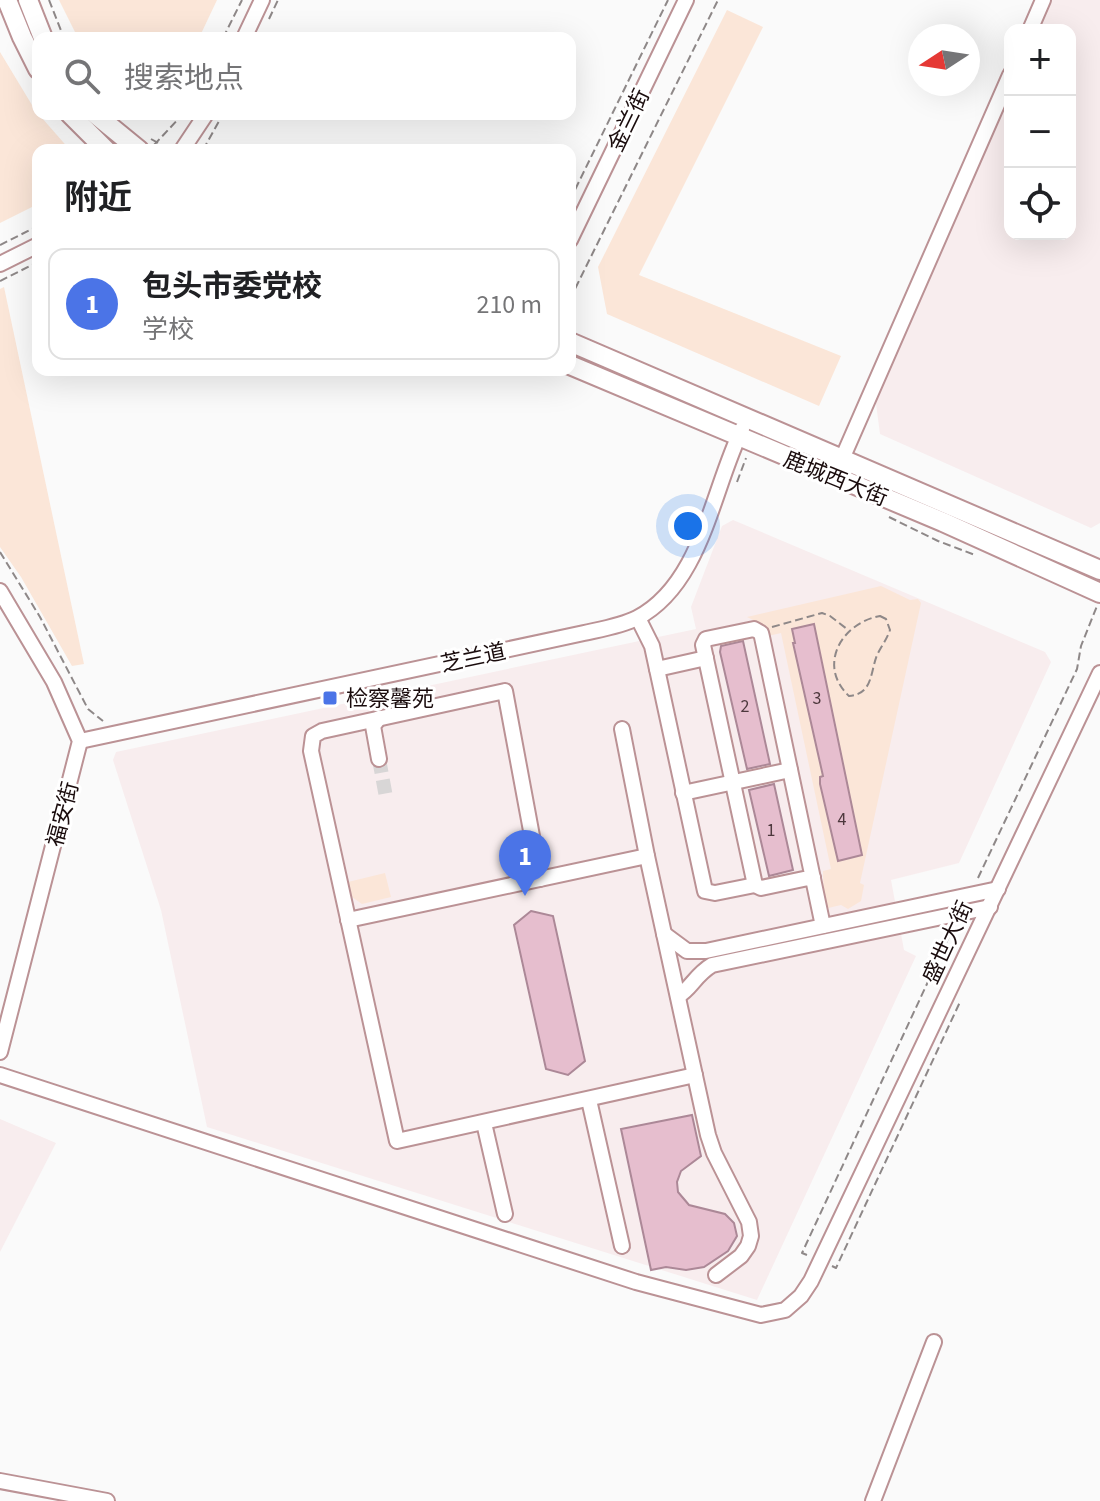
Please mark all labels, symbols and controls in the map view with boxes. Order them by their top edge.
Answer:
north arrow [908,24,980,96]
map controls [1004,24,1076,240]
button: + [1004,24,1076,96]
search box [32,32,576,120]
icon: search [60,54,104,98]
text: 搜索地点 [124,57,244,100]
street label: 金兰街 [600,84,658,157]
button: − [1004,96,1076,168]
button: locate [1004,168,1076,240]
text: 附近 [64,174,132,223]
text: 包头市委党校 [142,265,322,308]
text: 1 [85,286,99,323]
text: 210 m [476,286,542,323]
text: 学校 [142,311,194,348]
street label: 鹿城西大街 [779,443,893,514]
your location [668,506,708,546]
street label: 芝兰道 [438,635,509,680]
place label: 检察馨苑 [346,683,434,715]
house number: 3 [813,686,822,711]
marker: 检察馨苑 [321,689,339,707]
house number: 2 [741,694,750,719]
street label: 福安街 [39,778,87,850]
house number: 4 [838,807,847,832]
house number: 1 [767,818,775,843]
pin: 1 [499,830,551,896]
street label: 盛世大街 [915,896,981,989]

